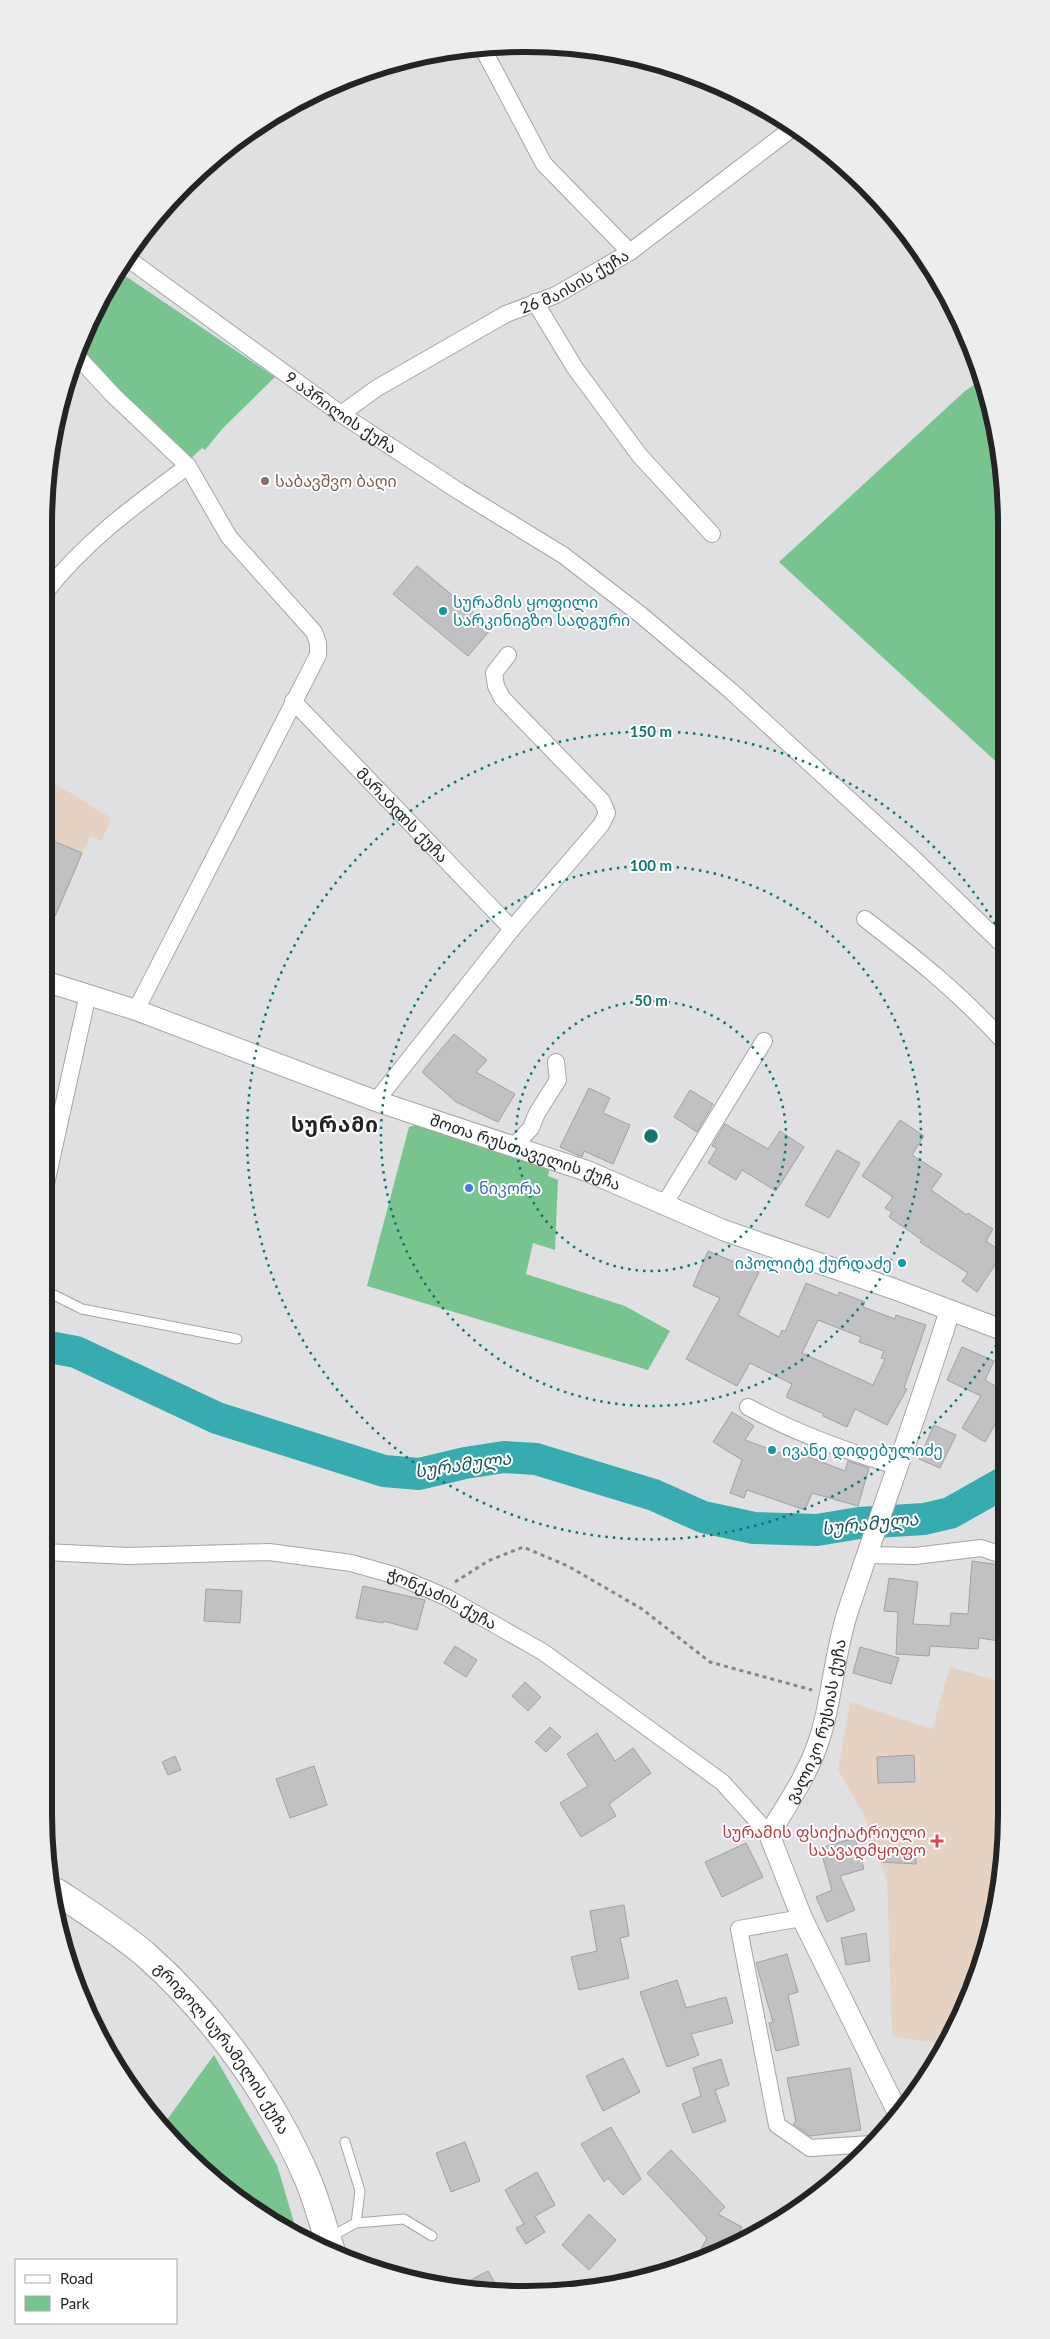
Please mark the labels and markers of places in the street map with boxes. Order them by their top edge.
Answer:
place label: საბავშვო ბაღი [275,471,397,491]
marker: საბავშვო ბაღი [259,475,271,487]
place label: სურამის ყოფილი სარკინიგზო სადგური [453,592,630,631]
marker: სურამის ყოფილი სარკინიგზო სადგური [437,605,449,617]
centre of rings [642,1127,660,1145]
place label: ნიკორა [479,1178,541,1198]
marker: ნიკორა [463,1182,475,1194]
place label: იპოლიტე ქურდაძე [735,1253,892,1274]
marker: იპოლიტე ქურდაძე [896,1257,908,1269]
place label: ივანე დიდებულიძე [782,1440,943,1461]
marker: ივანე დიდებულიძე [766,1444,778,1456]
place label: სურამის ფსიქიატრიული საავადმყოფო [722,1822,926,1861]
marker: სურამის ფსიქიატრიული საავადმყოფო [930,1834,944,1848]

